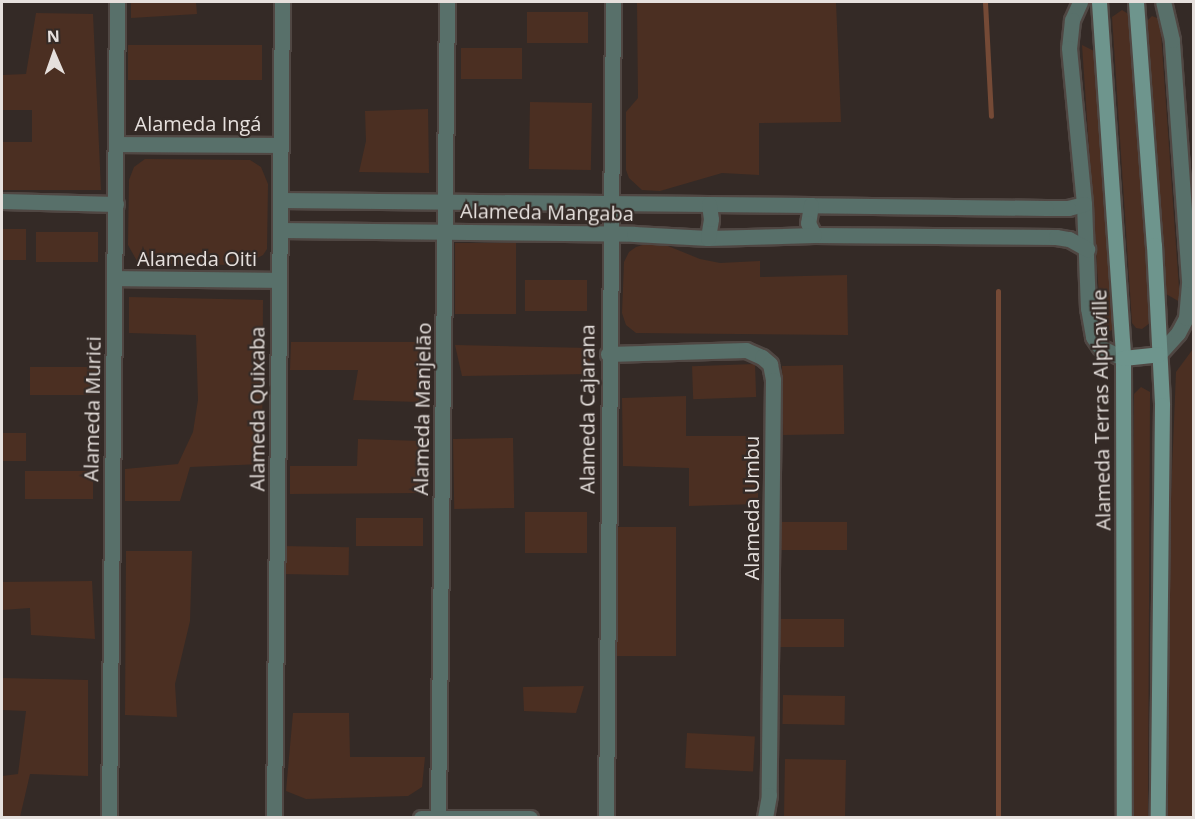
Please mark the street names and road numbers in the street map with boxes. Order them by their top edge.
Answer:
street label: Alameda Ingá [135,111,261,135]
street label: Alameda Mangaba [460,198,634,226]
street label: Alameda Oiti [137,246,257,270]
street label: Alameda Terras Alphaville [1087,289,1115,531]
street label: Alameda Manjelão [408,322,436,496]
street label: Alameda Cajarana [575,324,599,494]
street label: Alameda Quixaba [245,327,269,491]
street label: Alameda Murici [79,336,105,482]
street label: Alameda Umbu [739,436,763,580]

